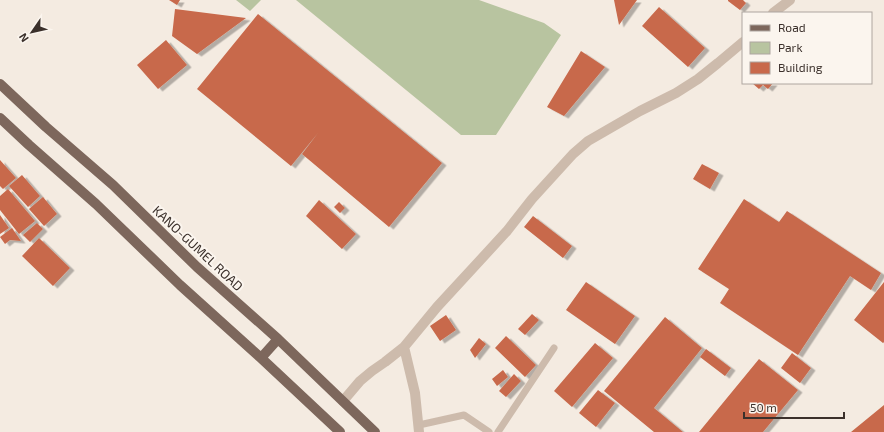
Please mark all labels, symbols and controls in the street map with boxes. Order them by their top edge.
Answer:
north arrow [12,12,52,52]
legend [742,12,872,84]
text: Road [778,20,806,34]
text: N [16,31,31,45]
text: Park [778,40,803,54]
text: Building [778,60,823,74]
street label: KANO-GUMEL ROAD [150,202,246,294]
scale bar [744,394,844,420]
text: 50 m [750,400,777,414]

